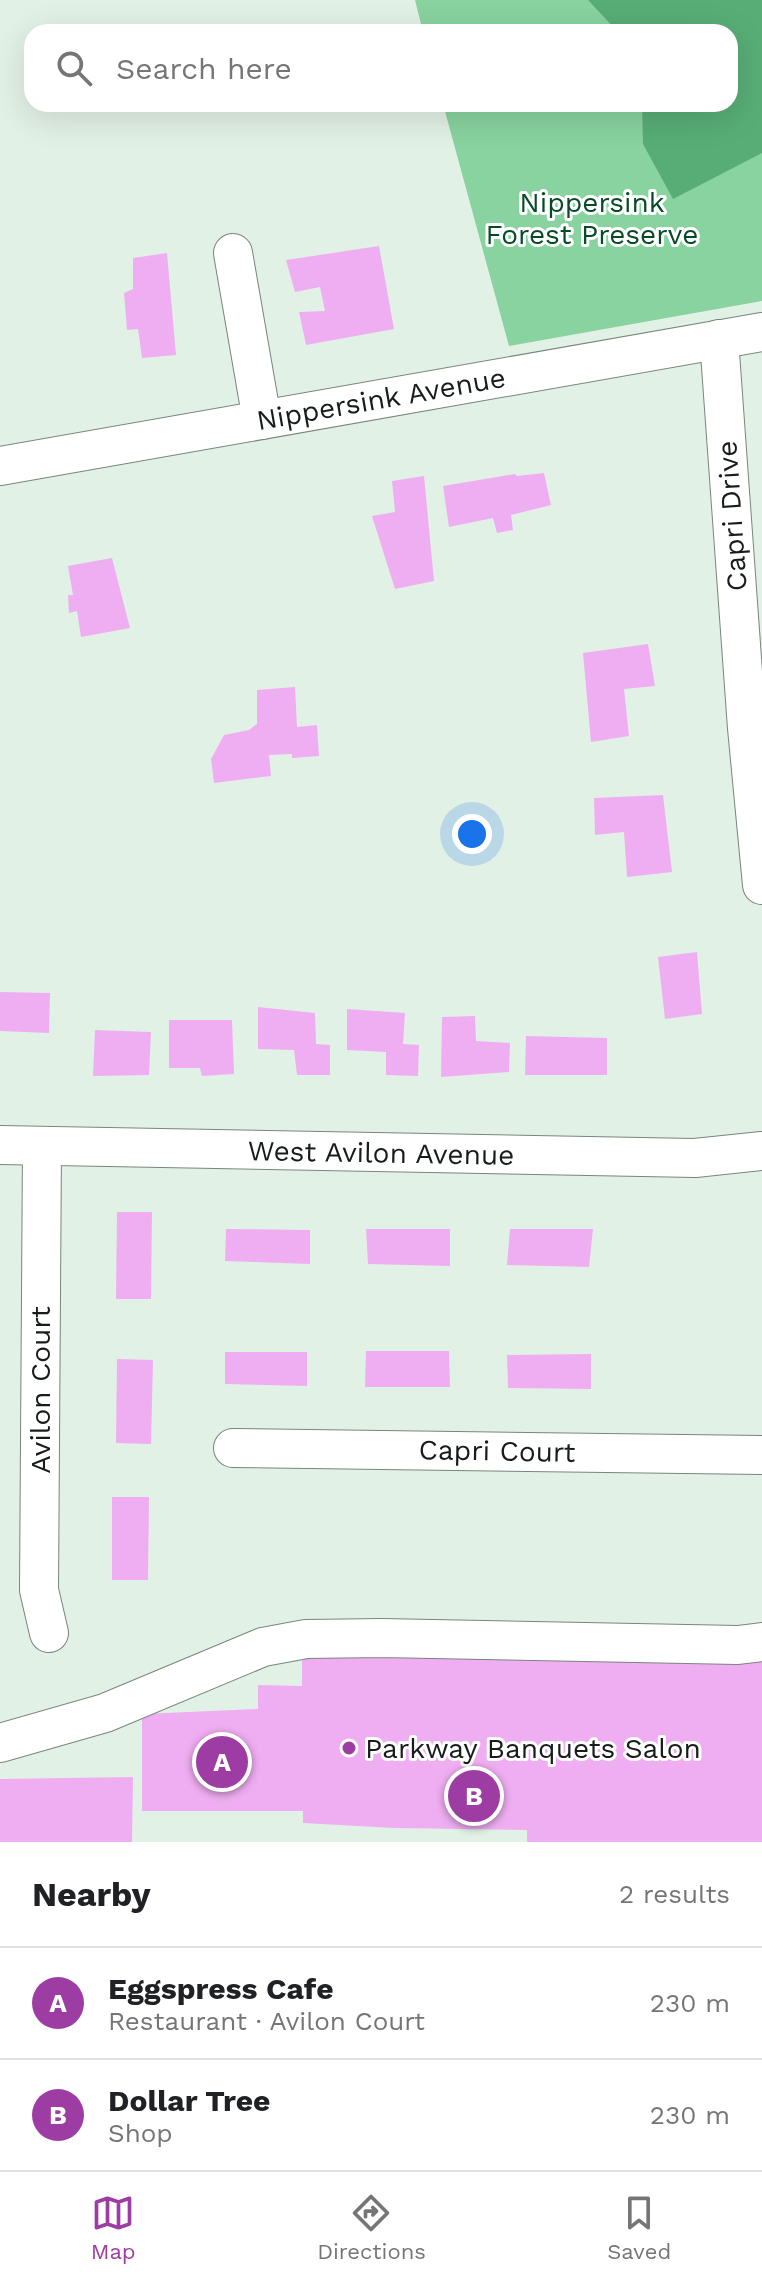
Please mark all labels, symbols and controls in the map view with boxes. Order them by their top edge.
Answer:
search box [24,24,738,112]
icon: search [52,46,96,90]
text: Search here [116,51,292,86]
park label: Nippersink Forest Preserve [486,186,698,251]
street label: Nippersink Avenue [254,361,508,437]
street label: Capri Drive [710,440,754,592]
your location [452,814,492,854]
street label: West Avilon Avenue [247,1134,515,1172]
street label: Avilon Court [24,1306,57,1474]
street label: Capri Court [418,1433,576,1469]
pin: A [196,1732,248,1792]
place label: Parkway Banquets Salon [365,1732,701,1765]
marker: Parkway Banquets Salon [340,1739,358,1757]
pin: B [448,1766,500,1826]
text: Nearby [32,1874,151,1914]
text: 2 results [619,1879,730,1909]
text: Eggspress Cafe [108,1971,334,2006]
text: A [49,1988,67,2018]
text: 230 m [650,1988,730,2018]
text: Restaurant · Avilon Court [108,2006,425,2036]
text: Dollar Tree [108,2083,270,2118]
text: B [49,2100,67,2130]
text: 230 m [650,2100,730,2130]
text: Shop [108,2118,173,2148]
tab: Map [91,2191,136,2264]
tab: Directions [317,2191,426,2264]
tab: Saved [607,2191,671,2264]

